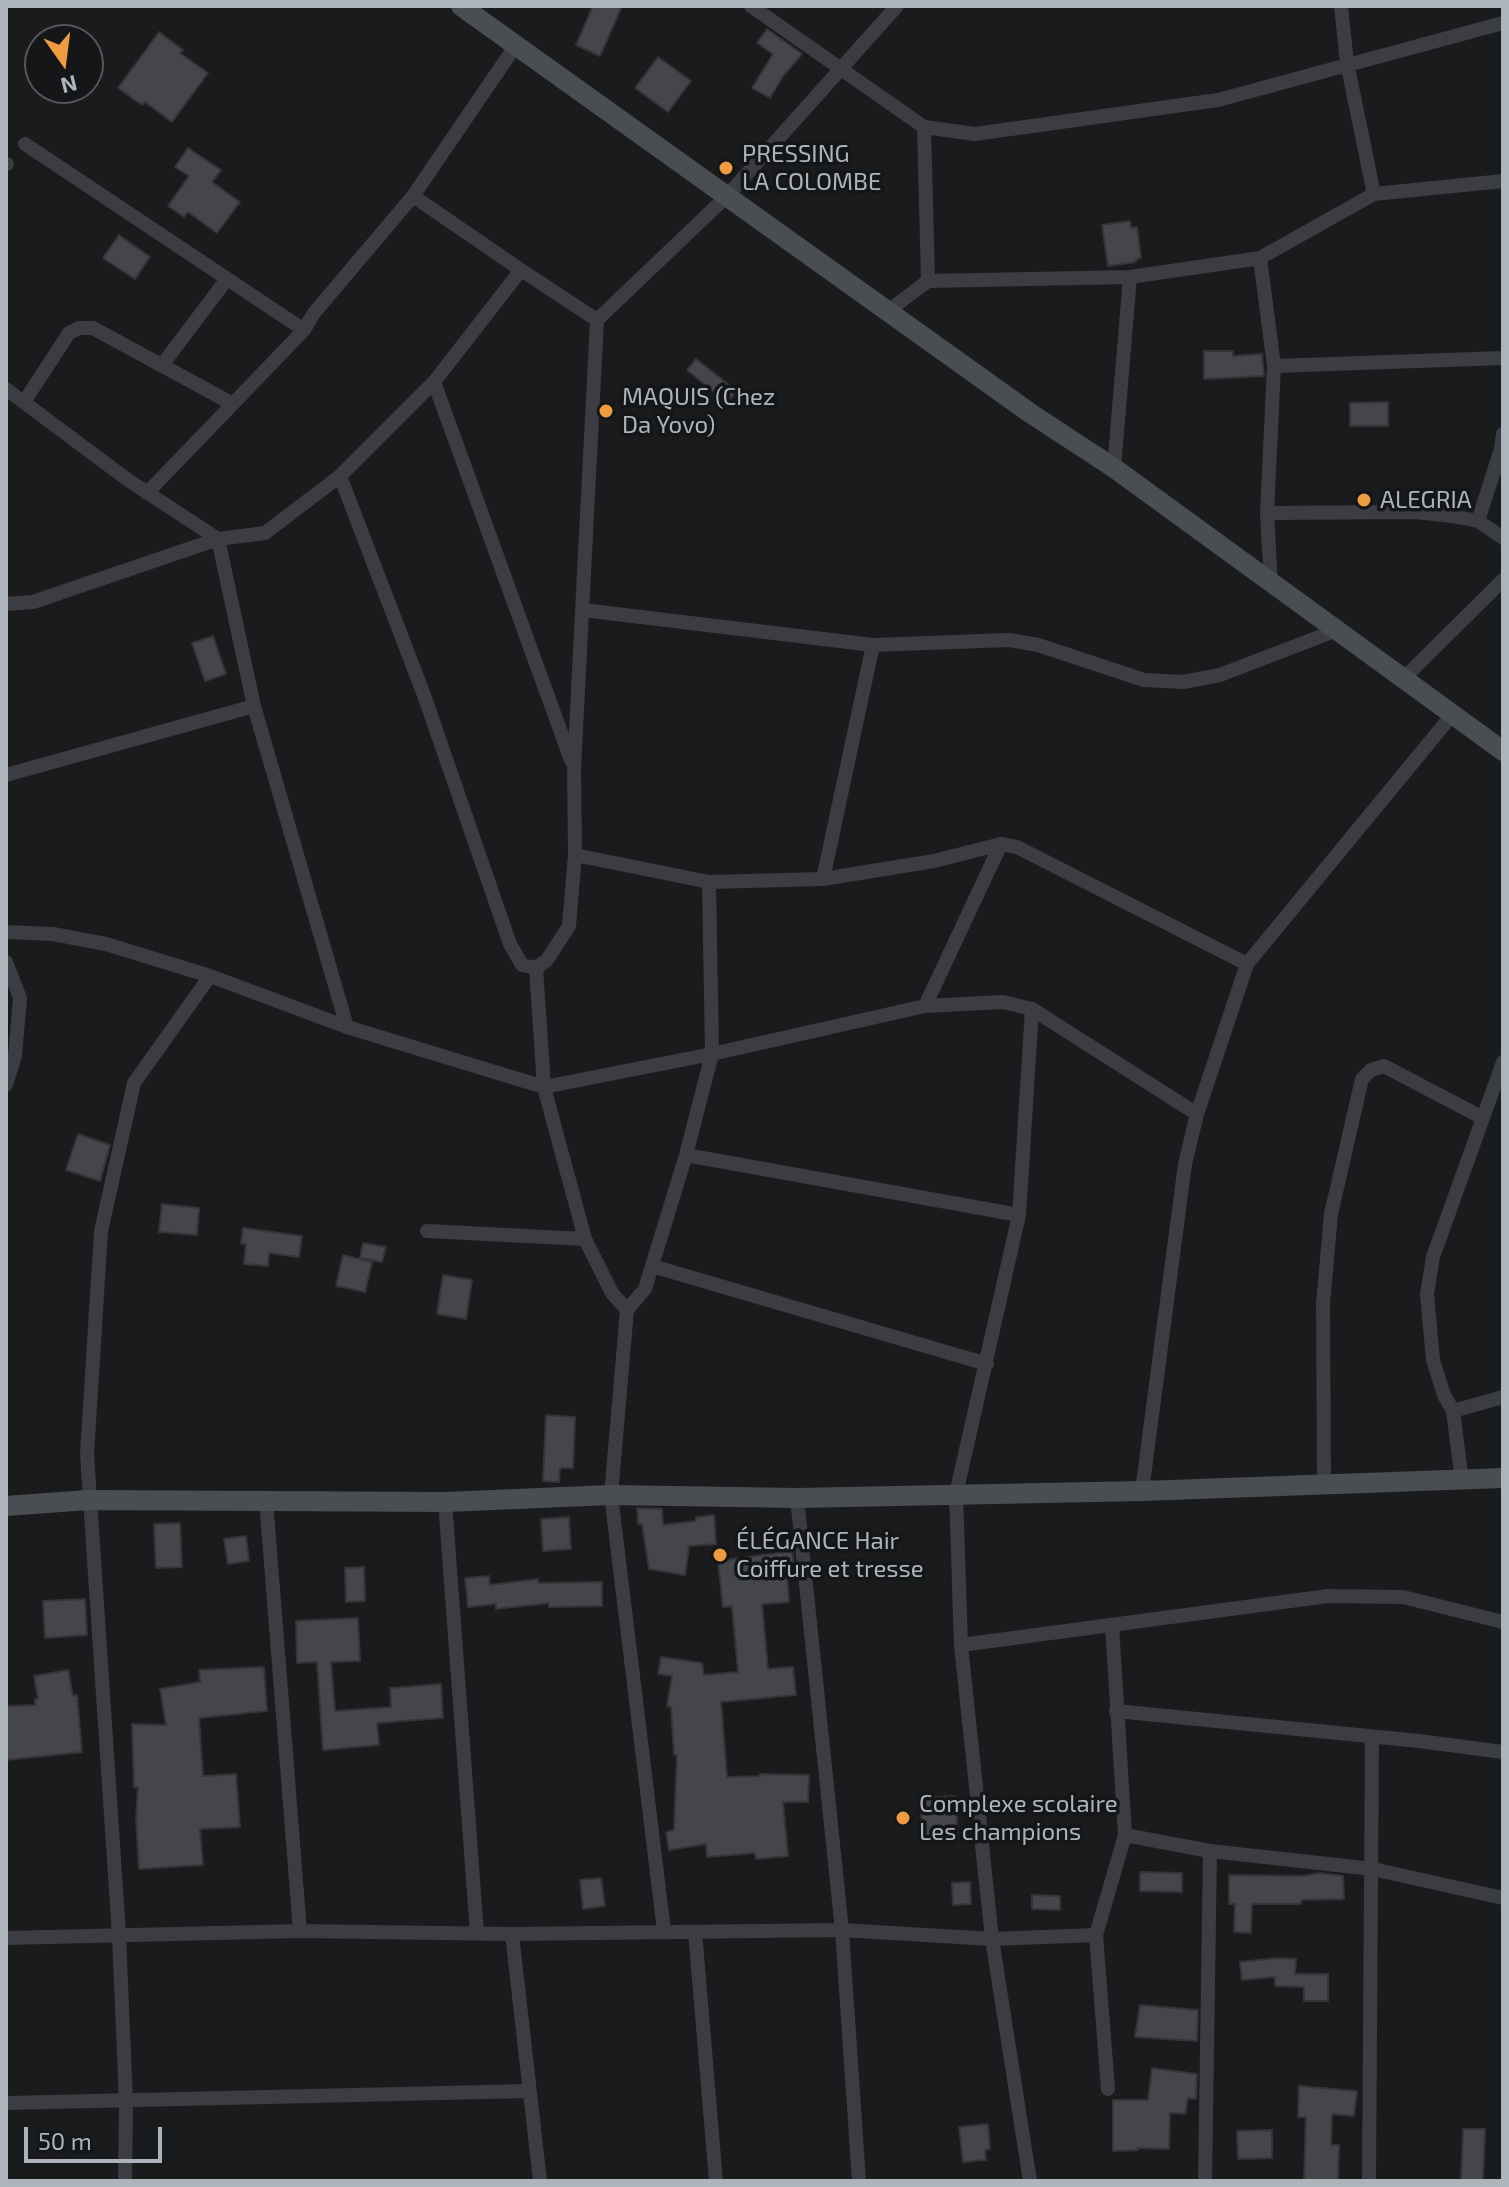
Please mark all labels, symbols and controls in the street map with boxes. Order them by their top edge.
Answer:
north arrow [24,24,104,104]
text: N [58,71,80,100]
place label: PRESSING LA COLOMBE [742,140,881,196]
marker: PRESSING LA COLOMBE [717,159,735,177]
place label: MAQUIS (Chez Da Yovo) [622,383,775,439]
marker: MAQUIS (Chez Da Yovo) [597,402,615,420]
place label: ALEGRIA [1380,486,1472,514]
marker: ALEGRIA [1355,491,1373,509]
place label: ÉLÉGANCE Hair Coiffure et tresse [736,1527,924,1583]
marker: ÉLÉGANCE Hair Coiffure et tresse [711,1546,729,1564]
place label: Complexe scolaire Les champions [919,1790,1118,1846]
marker: Complexe scolaire Les champions [894,1809,912,1827]
scale bar [28,2111,166,2161]
text: 50 m [38,2126,92,2155]

